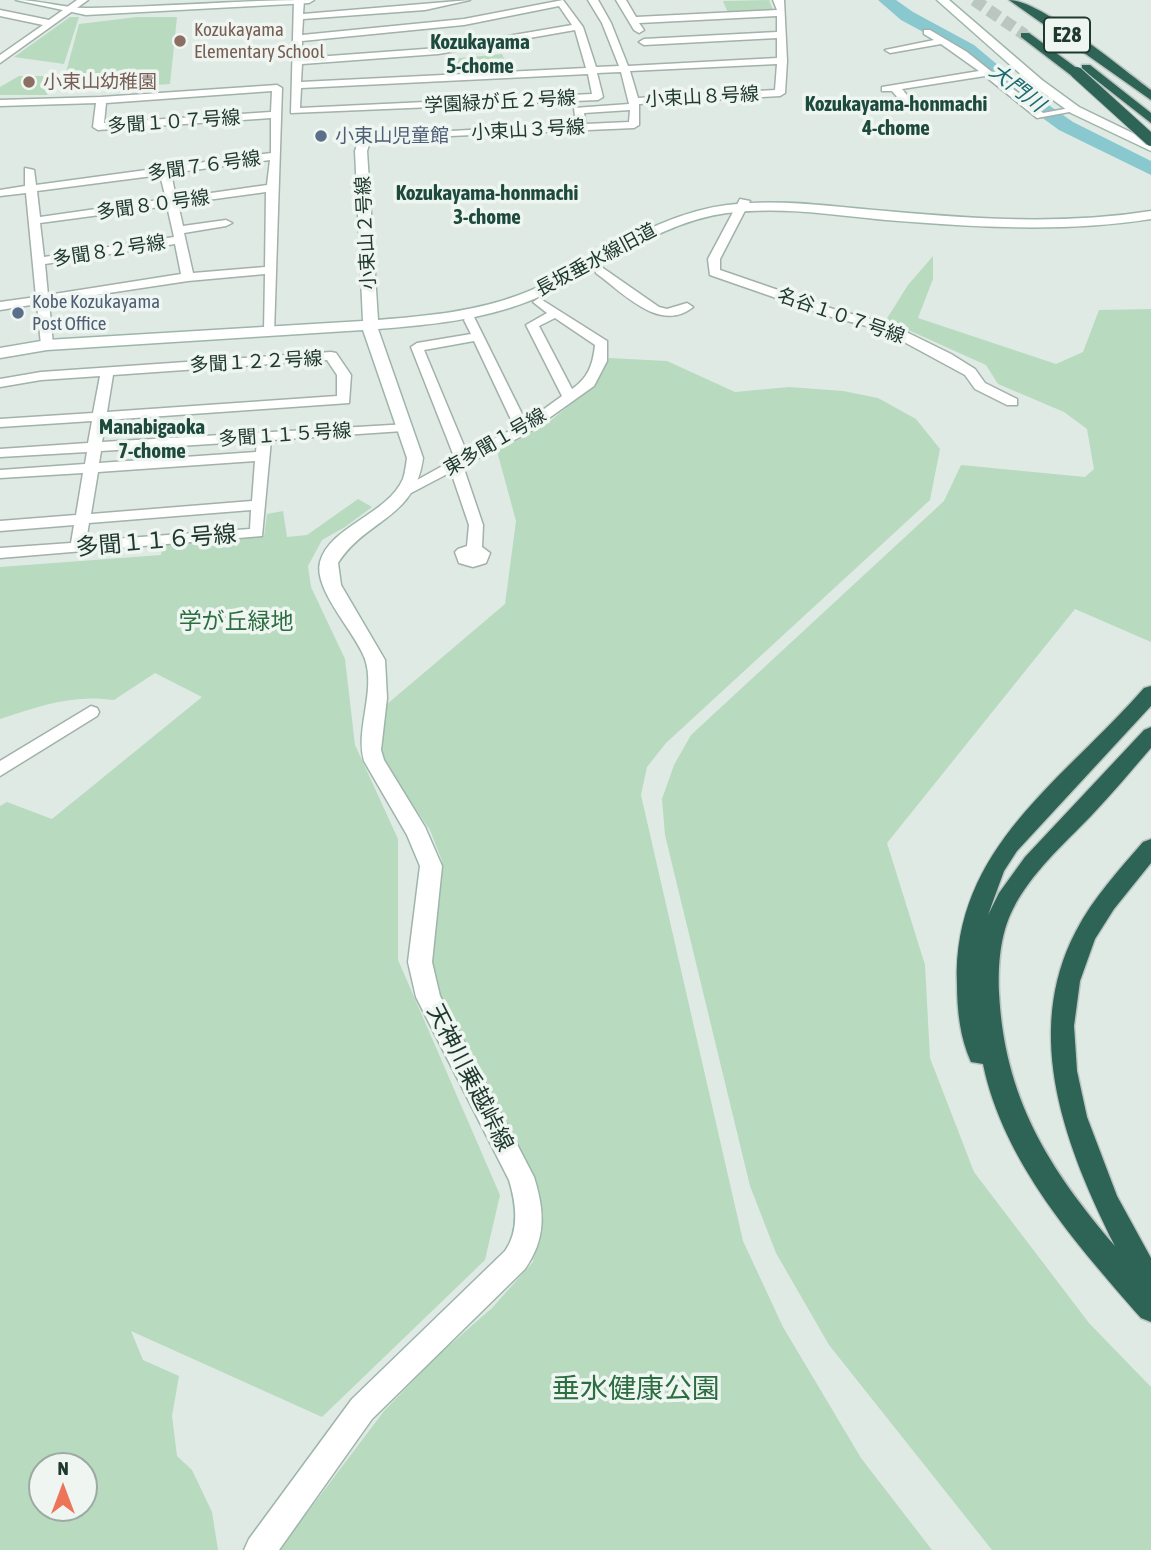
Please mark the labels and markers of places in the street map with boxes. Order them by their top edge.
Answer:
place label: Kozukayama Elementary School [194,19,325,63]
marker: Kozukayama Elementary School [172,33,188,49]
place label: 小束山幼稚園 [43,71,157,93]
marker: 小束山幼稚園 [21,74,37,90]
place label: 小束山児童館 [335,125,449,147]
marker: 小束山児童館 [313,128,329,144]
place label: Kobe Kozukayama Post Office [32,291,160,335]
marker: Kobe Kozukayama Post Office [10,305,26,321]

